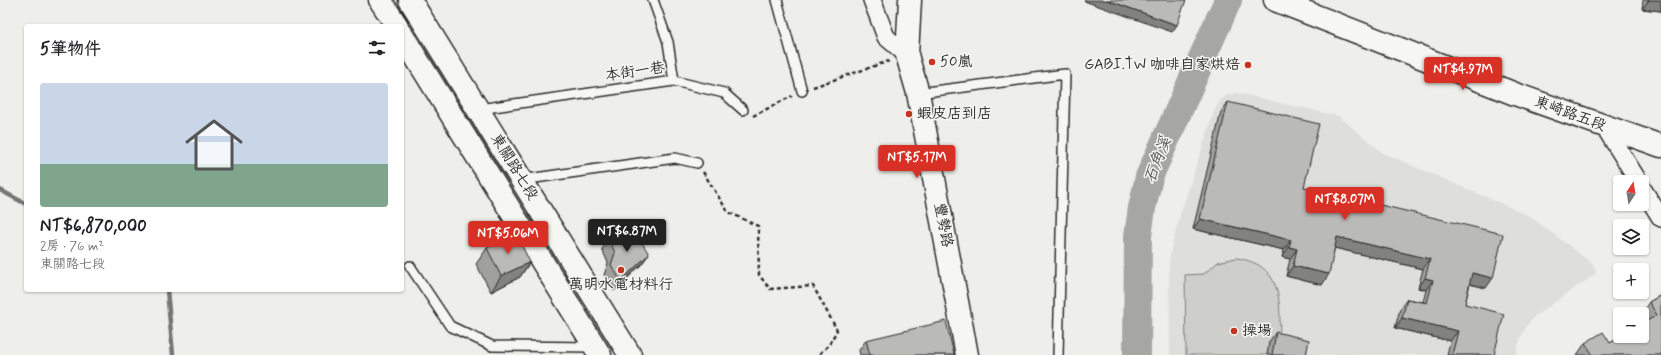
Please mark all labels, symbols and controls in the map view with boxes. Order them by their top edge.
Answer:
icon: filters [366,37,388,59]
text: 5筆物件 [40,38,101,60]
place label: 50嵐 [940,52,973,72]
place label: GABI.TW 咖啡自家烘焙 [1084,55,1240,75]
marker: 50嵐 [927,57,937,67]
pin: NT$4.97M [1422,57,1504,91]
street label: 本街一巷 [604,58,666,86]
marker: GABI.TW 咖啡自家烘焙 [1243,60,1253,70]
text: NT$4.97M [1433,61,1493,78]
street label: 東崎路五段 [1531,92,1609,136]
place label: 蝦皮店到店 [917,104,992,124]
icon: home [178,109,250,181]
marker: 蝦皮店到店 [904,109,914,119]
street label: 東關路七段 [486,130,542,204]
water label: 石角溪 [1140,133,1177,186]
pin: NT$5.17M [876,145,958,179]
text: NT$5.17M [887,149,947,166]
north arrow [1613,175,1649,211]
map controls [1613,175,1649,343]
pin: NT$8.07M [1304,187,1386,221]
text: NT$8.07M [1315,191,1375,208]
street label: 豐勢路 [929,201,957,249]
text: NT$6,870,000 [40,215,147,237]
pin: NT$6.87M [586,219,668,253]
button: layers [1613,219,1649,255]
pin: NT$5.06M [467,221,549,255]
text: NT$6.87M [597,223,657,240]
text: NT$5.06M [477,225,539,242]
text: 2房 · 76 m² [40,238,104,255]
text: 東關路七段 [40,256,105,273]
button: + [1613,263,1649,299]
marker: 萬明水電材料行 [616,265,626,275]
place label: 萬明水電材料行 [568,275,674,295]
button: − [1613,307,1649,343]
place label: 操場 [1242,321,1272,341]
marker: 操場 [1229,326,1239,336]

